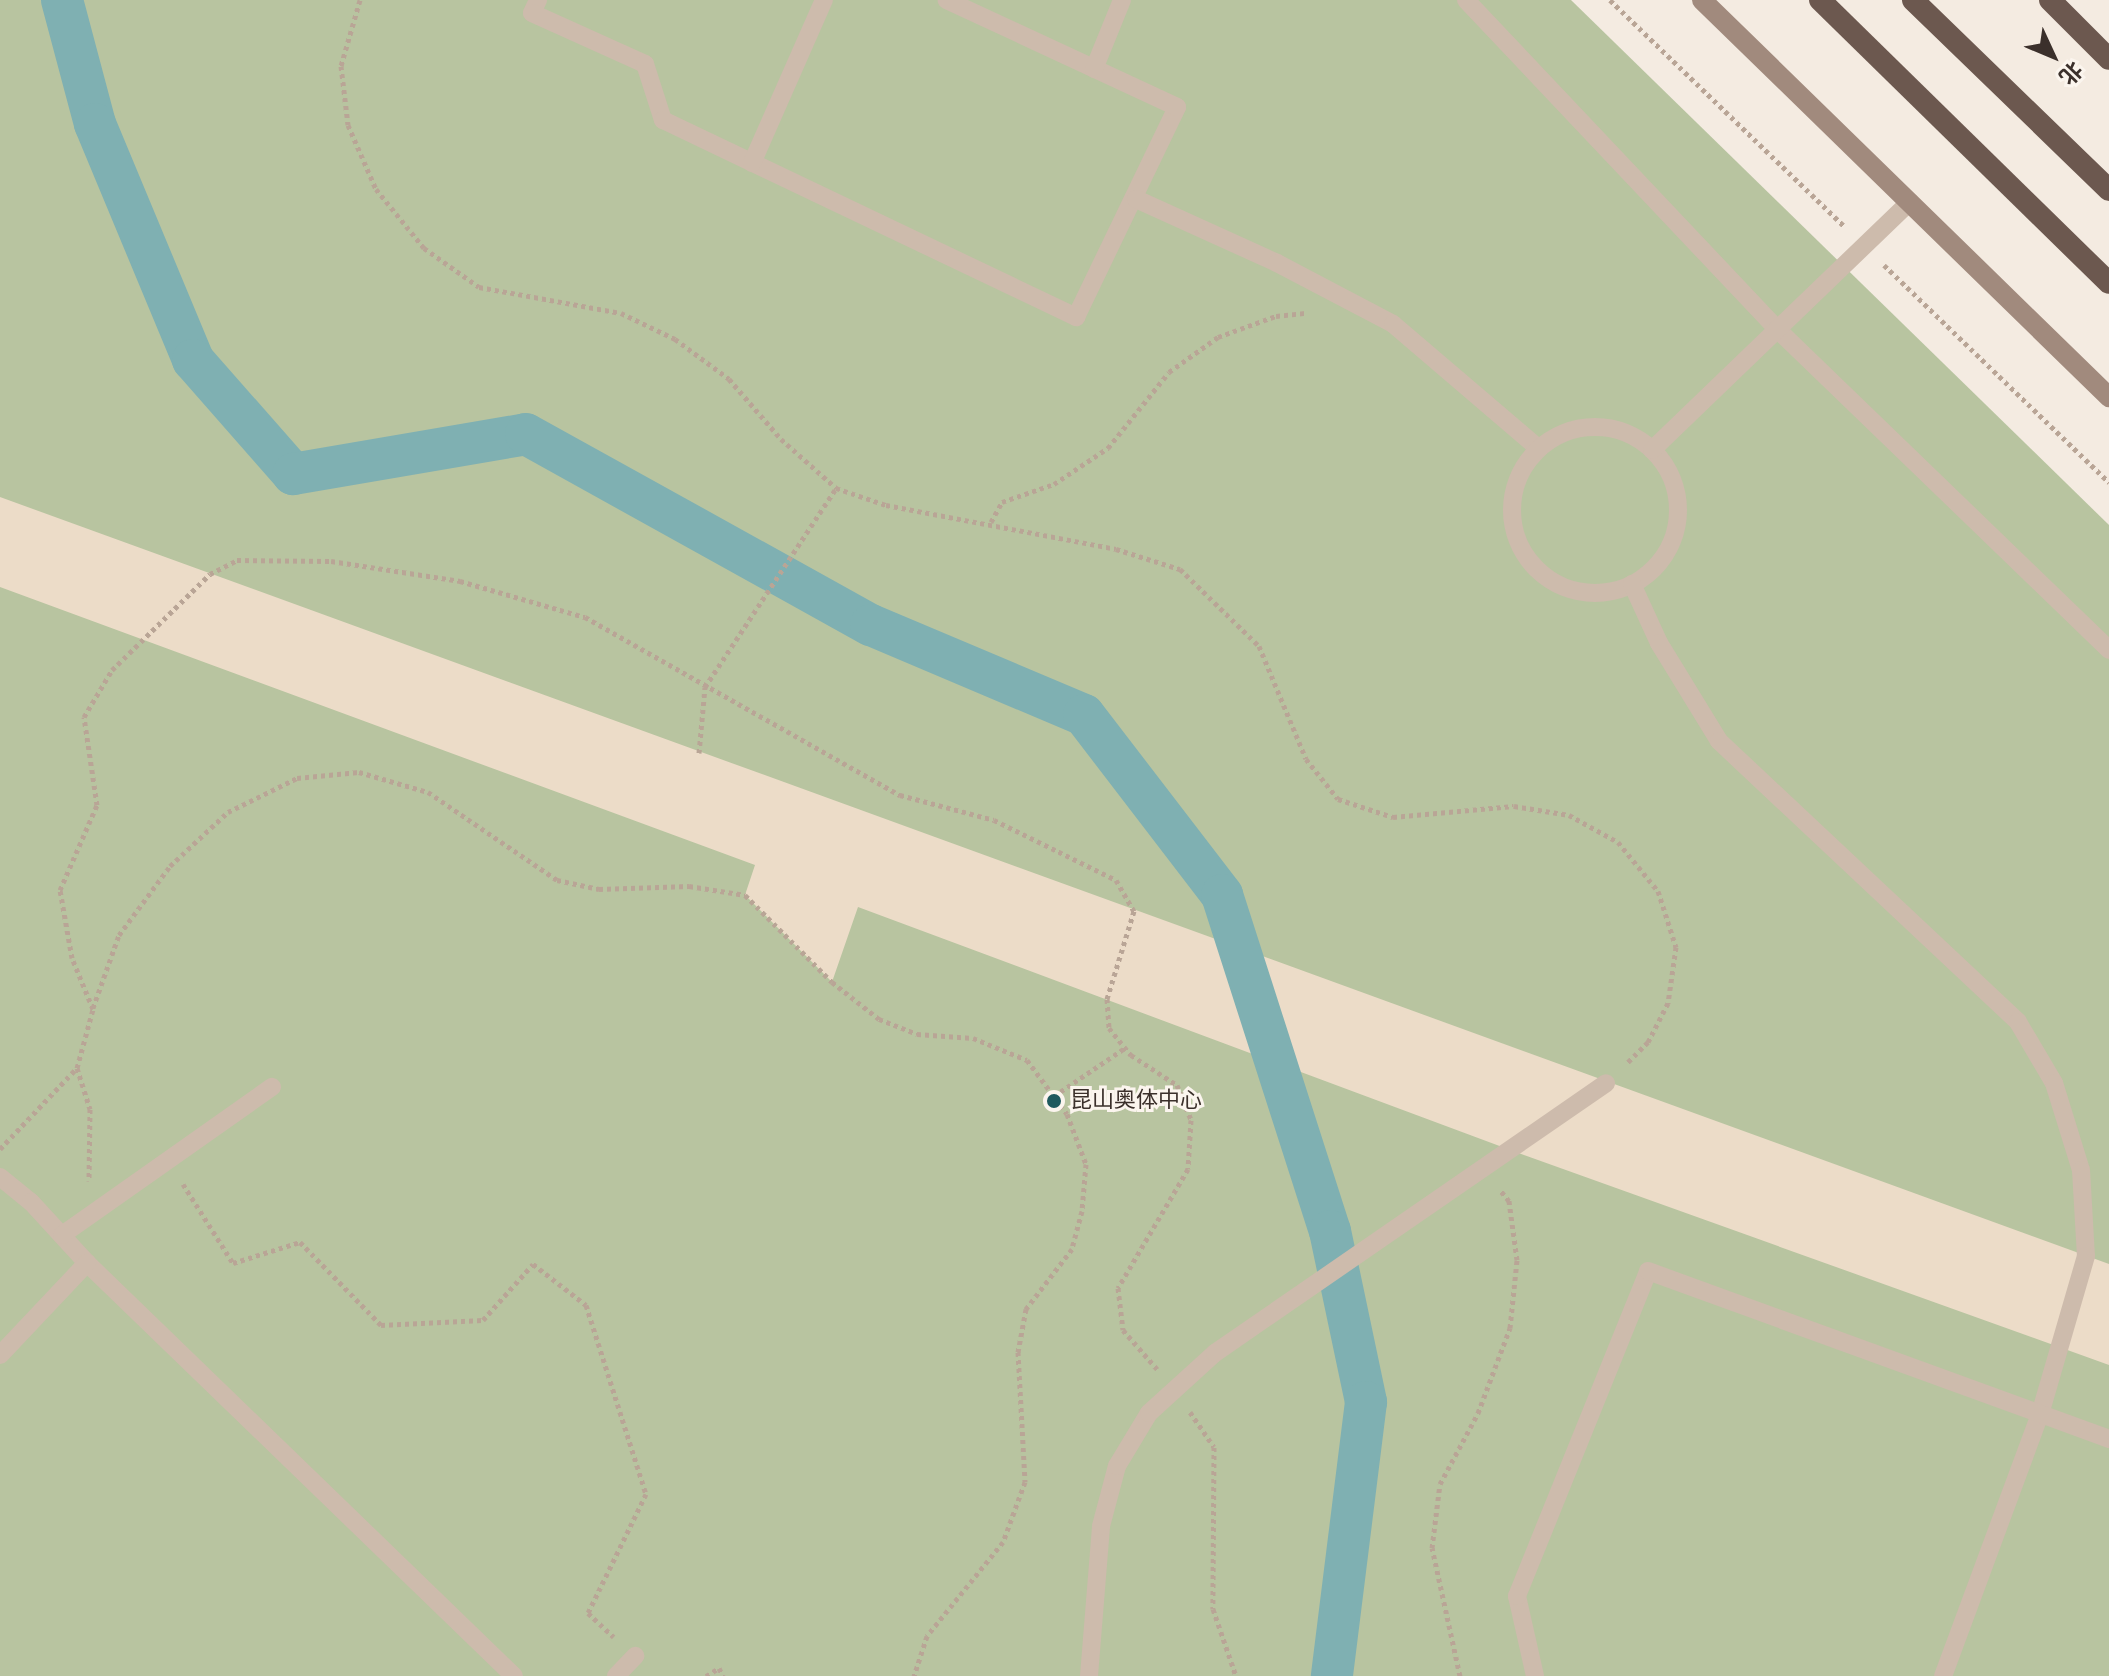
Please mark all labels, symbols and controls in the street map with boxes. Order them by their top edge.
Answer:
north arrow [2013,16,2093,96]
text: 北 [2055,57,2086,88]
place label: 昆山奥体中心 [1070,1088,1202,1114]
marker: 昆山奥体中心 [1045,1092,1063,1110]

